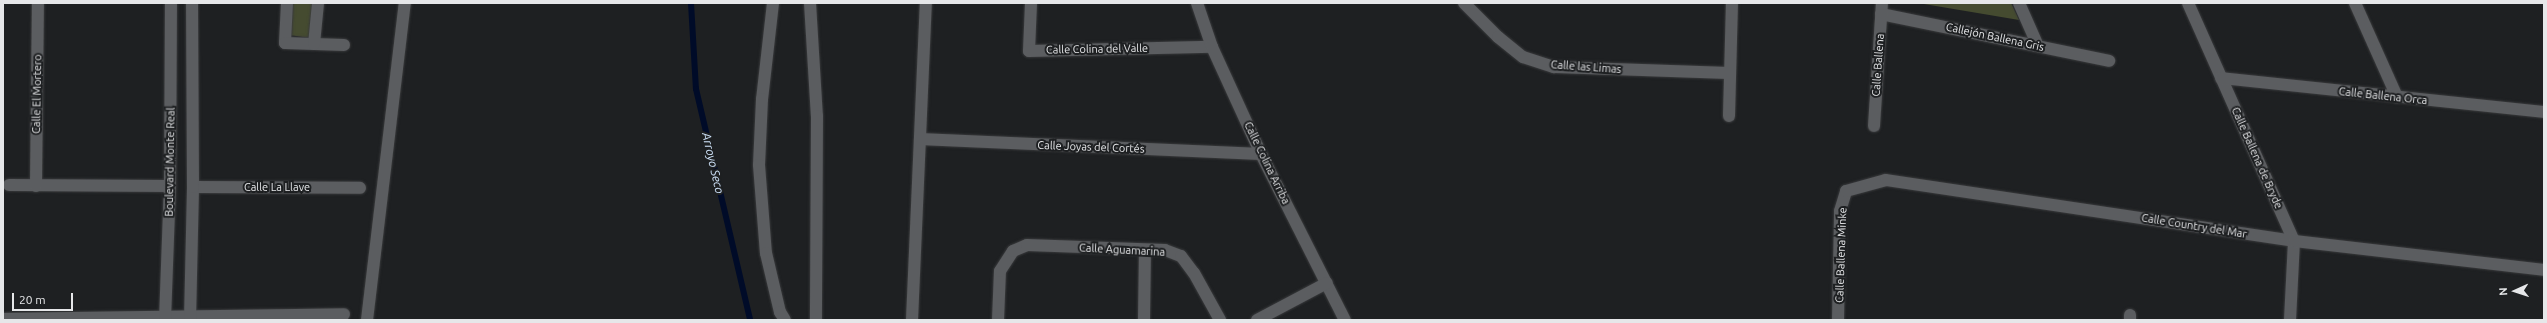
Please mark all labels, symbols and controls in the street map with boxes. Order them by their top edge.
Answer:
street label: Callejón Ballena Gris [1945,20,2045,54]
street label: Calle Ballena [1869,33,1887,97]
street label: Calle Colina del Valle [1046,42,1148,56]
street label: Calle El Mortero [30,54,44,134]
street label: Calle las Limas [1550,58,1622,76]
street label: Calle Ballena Orca [2338,85,2428,107]
street label: Calle Ballena de Bryde [2229,105,2285,211]
street label: Boulevard Monte Real [162,107,178,217]
street label: Calle Colina Arriba [1241,120,1293,206]
water label: Arroyo Seco [699,131,727,195]
street label: Calle Joyas del Cortés [1037,139,1145,155]
street label: Calle La Llave [244,180,310,194]
street label: Calle Ballena Minke [1833,207,1849,303]
street label: Calle Country del Mar [2140,211,2248,241]
street label: Calle Aguamarina [1079,241,1165,259]
north arrow [2495,271,2535,311]
scale bar [14,285,75,311]
text: N [2497,287,2509,296]
text: 20 m [19,293,46,306]

